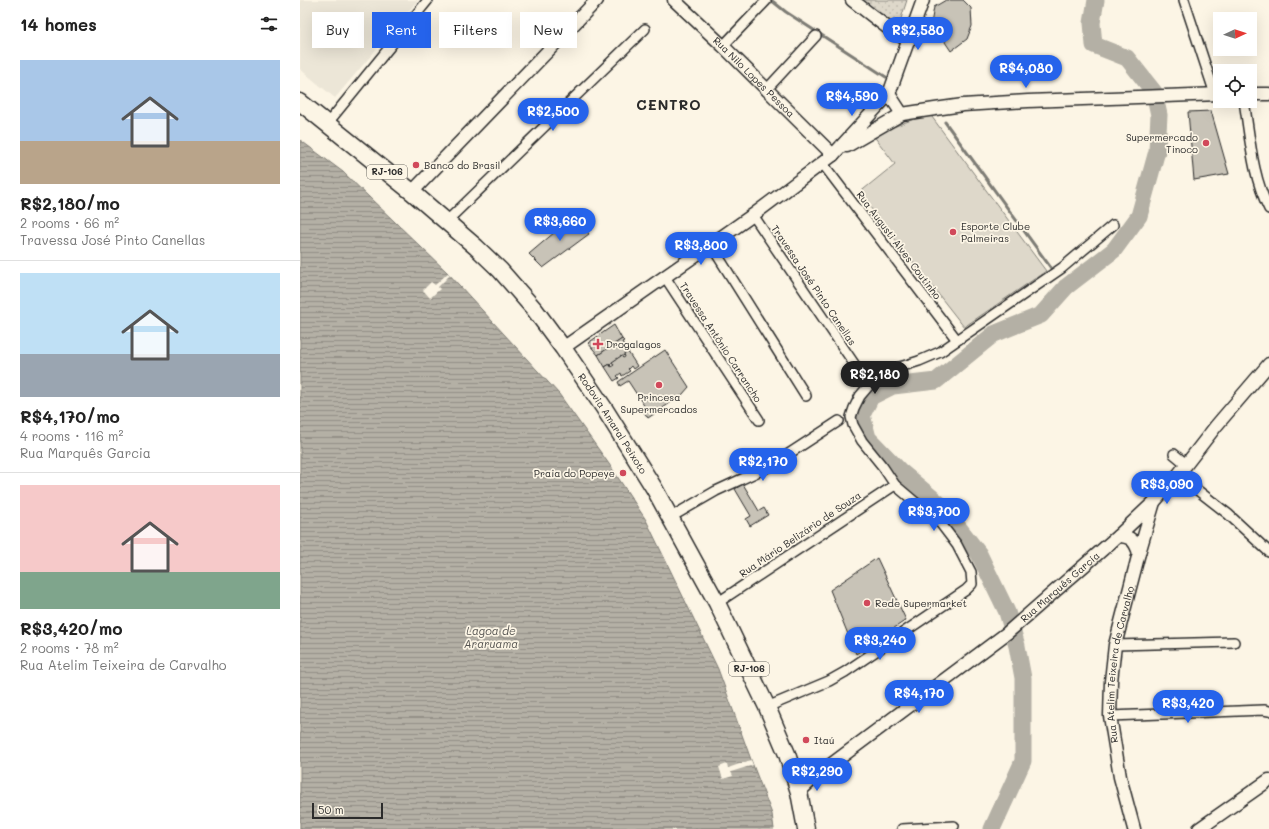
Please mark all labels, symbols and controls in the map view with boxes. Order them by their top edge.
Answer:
chip: Buy [312,12,364,48]
chip: Rent [372,12,431,48]
chip: Filters [439,12,512,48]
chip: New [520,12,577,48]
north arrow [1213,12,1257,56]
map controls [1213,12,1257,108]
text: 14 homes [20,13,97,35]
icon: filters [258,13,280,35]
pin: R$2,580 [881,17,955,51]
text: R$2,580 [892,21,944,38]
street label: Rua Nilo Lopes Pessoa [710,33,798,120]
pin: R$4,080 [989,55,1063,89]
text: R$4,080 [999,59,1053,76]
button: locate [1213,64,1257,108]
pin: R$4,590 [815,83,889,117]
icon: home [114,86,186,158]
text: R$4,590 [825,87,879,104]
district label: CENTRO [636,95,702,114]
pin: R$2,500 [516,98,590,132]
text: R$2,500 [527,102,579,119]
place label: Supermercado Tinoco [1126,130,1198,156]
marker: Supermercado Tinoco [1201,138,1211,148]
place label: Banco do Brasil [424,158,500,172]
marker: Banco do Brasil [411,160,421,170]
road number: RJ-106 [367,165,407,179]
street label: Rua Augusti Alves Coutinho [854,188,945,302]
text: R$2,180/mo [20,192,120,214]
pin: R$3,660 [523,208,597,242]
text: R$3,660 [534,212,586,229]
text: 2 rooms · 66 m² [20,214,119,231]
place label: Esporte Clube Palmeiras [961,219,1030,245]
street label: Travessa José Pinto Canellas [768,222,860,348]
marker: Esporte Clube Palmeiras [948,227,958,237]
text: Travessa José Pinto Canellas [20,231,205,248]
pin: R$3,800 [664,232,738,266]
text: R$3,800 [674,236,728,253]
street label: Travessa Antônio Carrancho [677,279,765,405]
icon: home [114,299,186,371]
place label: Drogalagos [606,337,661,351]
marker: Drogalagos [593,339,603,349]
pin: R$2,180 [838,361,912,395]
text: R$2,180 [850,365,900,382]
street label: Rodovia Amaral Peixoto [575,370,650,476]
marker: Princesa Supermercados [654,380,664,390]
place label: Princesa Supermercados [621,390,698,416]
text: R$4,170/mo [20,405,120,427]
text: 4 rooms · 116 m² [20,427,123,444]
text: Rua Marquês Garcia [20,444,151,461]
pin: R$2,170 [726,448,800,482]
text: R$2,170 [738,452,788,469]
place label: Praia do Popeye [534,466,615,480]
marker: Praia do Popeye [618,468,628,478]
pin: R$3,090 [1130,471,1204,505]
text: R$3,090 [1140,475,1194,492]
street label: Rua Mário Belizário de Souza [736,488,864,580]
pin: R$3,700 [897,498,971,532]
text: R$3,700 [908,502,960,519]
icon: home [114,511,186,583]
street label: Rua Marquês Garcia [1017,548,1102,625]
street label: Rua Atelim Teixeira de Carvalho [1103,584,1137,744]
place label: Rede Supermarket [875,596,967,610]
marker: Rede Supermarket [862,598,872,608]
text: R$3,420/mo [20,617,123,639]
water label: Lagoa de Araruama [464,623,518,651]
pin: R$3,240 [843,627,917,661]
text: R$3,240 [854,631,906,648]
text: 2 rooms · 78 m² [20,639,119,656]
text: Rua Atelim Teixeira de Carvalho [20,656,227,673]
road number: RJ-106 [729,662,769,676]
pin: R$4,170 [882,680,956,714]
text: R$4,170 [894,684,944,701]
pin: R$3,420 [1151,690,1225,724]
text: R$3,420 [1162,694,1214,711]
place label: Itaú [814,733,834,747]
marker: Itaú [801,735,811,745]
pin: R$2,290 [780,758,854,792]
text: R$2,290 [791,762,843,779]
scale bar [312,801,383,820]
text: 50 m [318,802,344,817]

